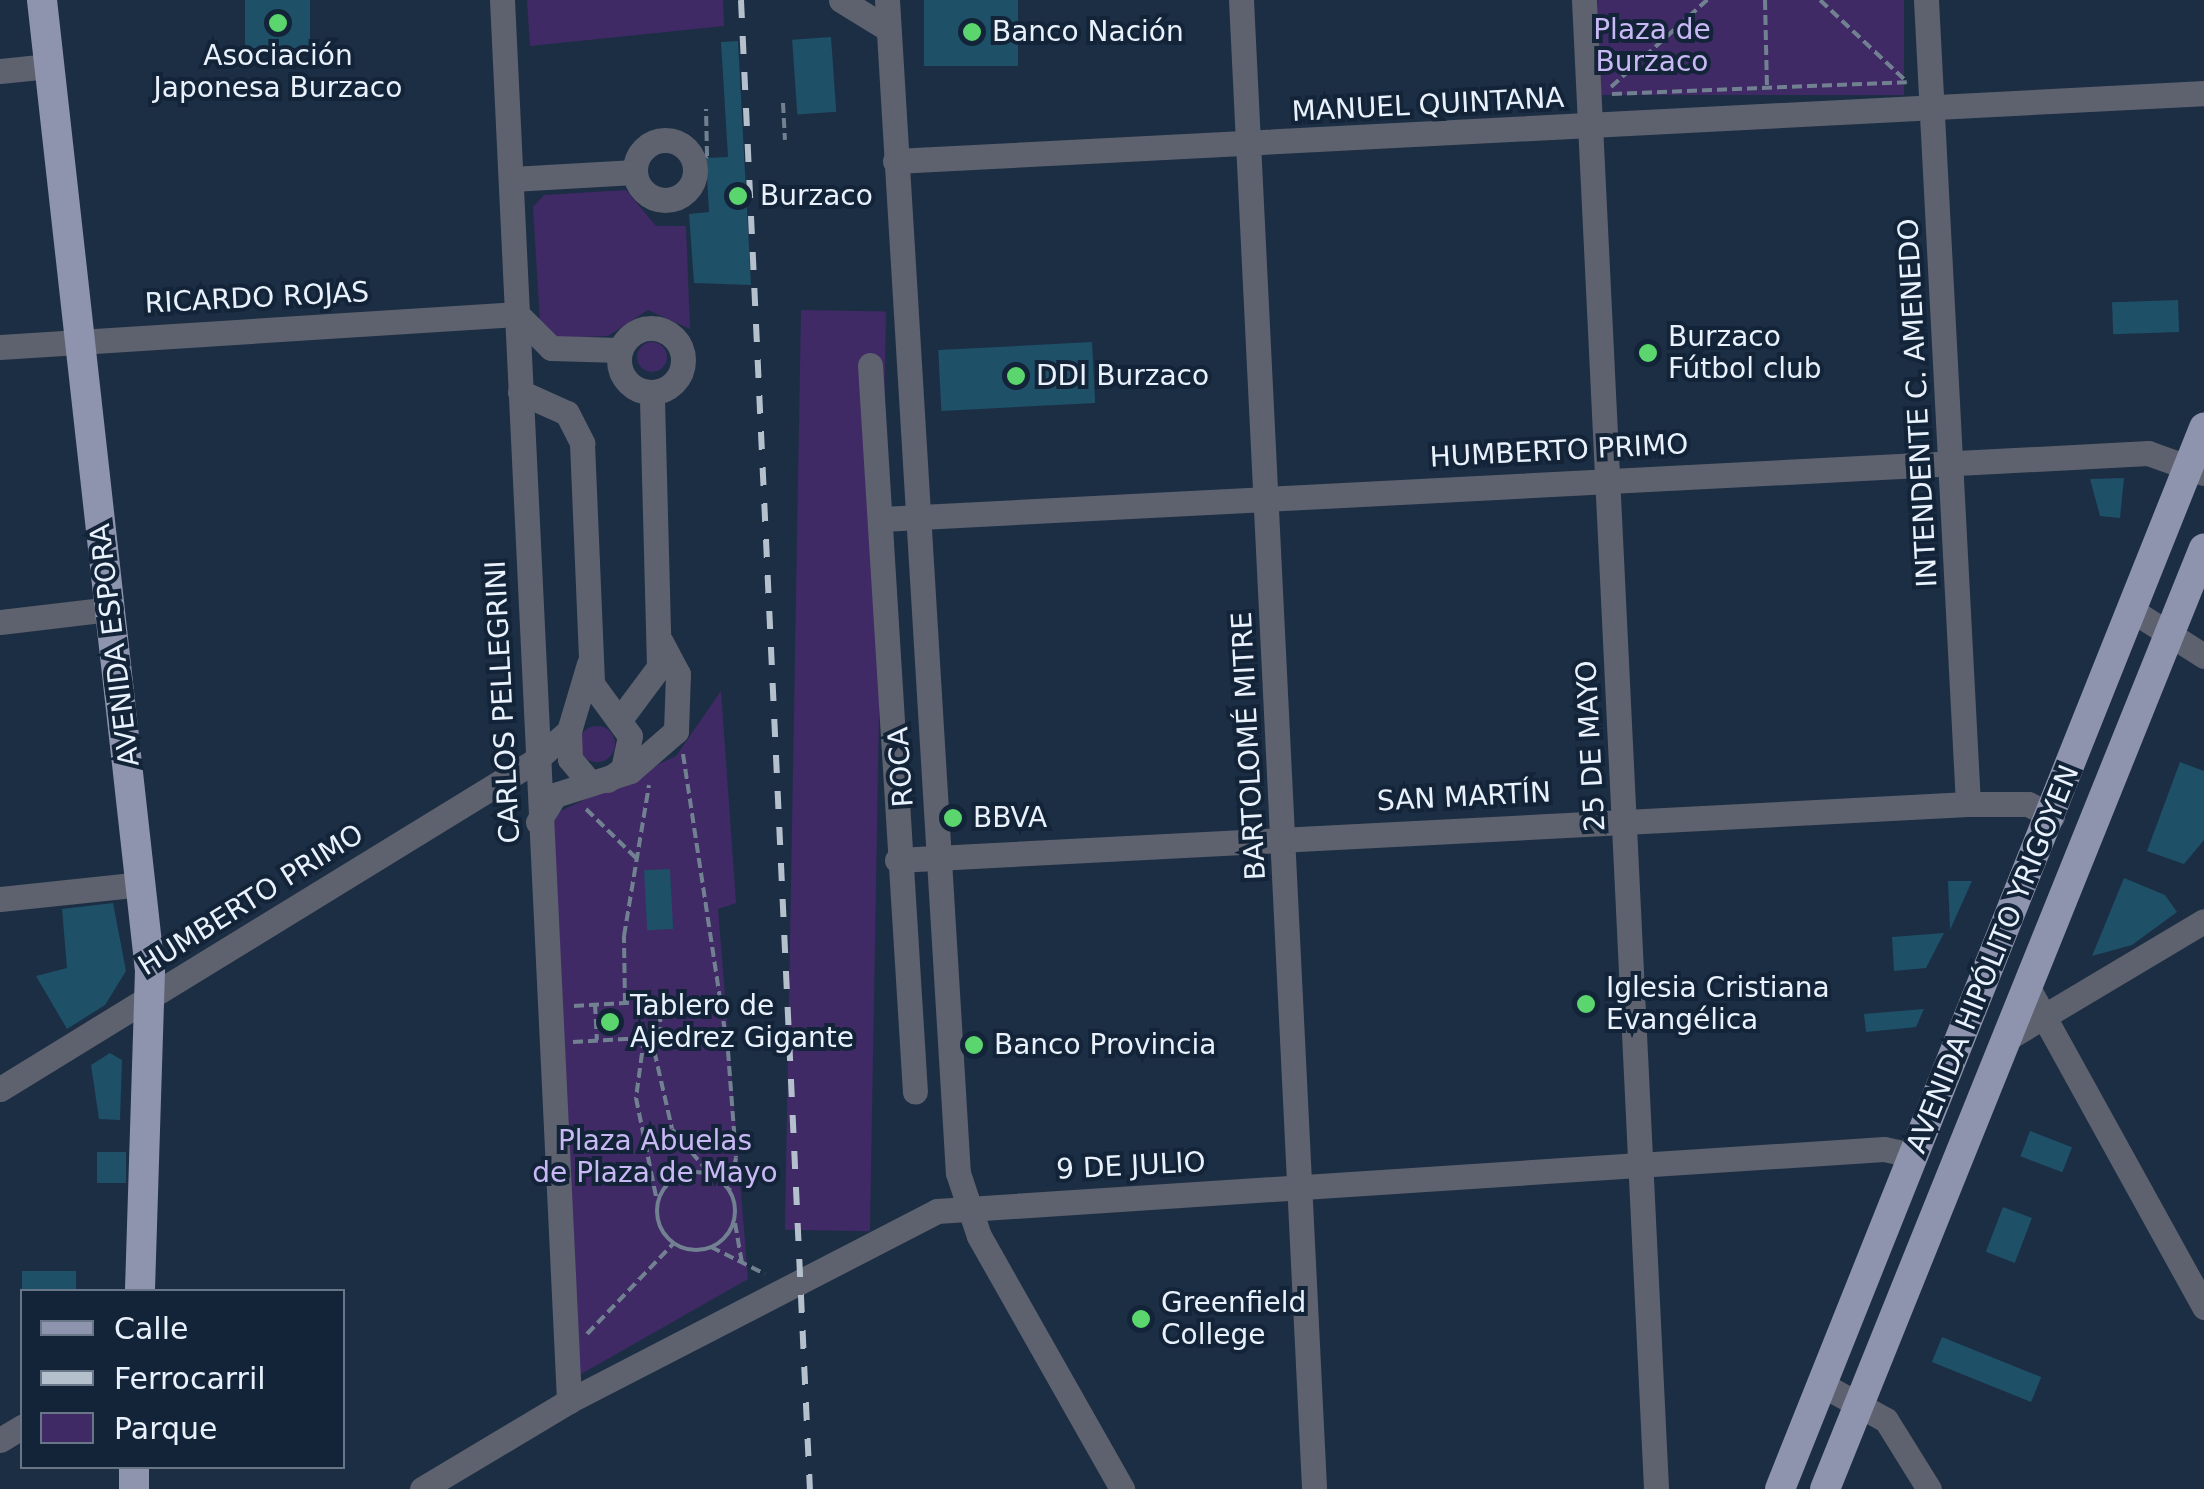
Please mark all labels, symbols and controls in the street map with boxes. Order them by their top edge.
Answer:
marker: Asociación Japonesa Burzaco [267,12,289,34]
park label: Plaza de Burzaco [1593,13,1711,79]
place label: Banco Nación [992,15,1184,49]
marker: Banco Nación [961,21,983,43]
place label: Asociación Japonesa Burzaco [154,39,402,105]
street label: MANUEL QUINTANA [1291,81,1565,129]
place label: Burzaco [760,179,873,213]
marker: Burzaco [725,183,751,209]
street label: INTENDENTE C. AMENEDO [1892,218,1944,588]
street label: RICARDO ROJAS [144,275,370,321]
place label: Burzaco Fútbol club [1668,320,1822,386]
marker: Burzaco Fútbol club [1637,342,1659,364]
place label: DDI Burzaco [1036,359,1209,393]
marker: DDI Burzaco [1005,365,1027,387]
street label: HUMBERTO PRIMO [1429,427,1689,475]
street label: AVENIDA ESPORA [83,522,147,768]
street label: CARLOS PELLEGRINI [479,560,527,844]
street label: BARTOLOMÉ MITRE [1225,611,1273,881]
street label: 25 DE MAYO [1570,660,1612,832]
street label: ROCA [881,726,921,808]
street label: AVENIDA HIPÓLITO YRIGOYEN [1900,760,2086,1158]
street label: SAN MARTÍN [1376,776,1552,818]
place label: BBVA [973,801,1047,835]
marker: BBVA [942,807,964,829]
street label: HUMBERTO PRIMO [132,817,370,983]
place label: Iglesia Cristiana Evangélica [1606,971,1830,1037]
place label: Tablero de Ajedrez Gigante [630,989,854,1055]
marker: Iglesia Cristiana Evangélica [1575,993,1597,1015]
marker: Tablero de Ajedrez Gigante [599,1011,621,1033]
place label: Banco Provincia [994,1028,1216,1062]
marker: Banco Provincia [963,1034,985,1056]
park label: Plaza Abuelas de Plaza de Mayo [532,1124,778,1190]
street label: 9 DE JULIO [1055,1145,1207,1187]
place label: Greenfield College [1161,1286,1306,1352]
legend [20,1289,345,1469]
marker: Greenfield College [1130,1308,1152,1330]
text: Calle [114,1311,188,1346]
text: Ferrocarril [114,1361,266,1396]
text: Parque [114,1411,217,1446]

